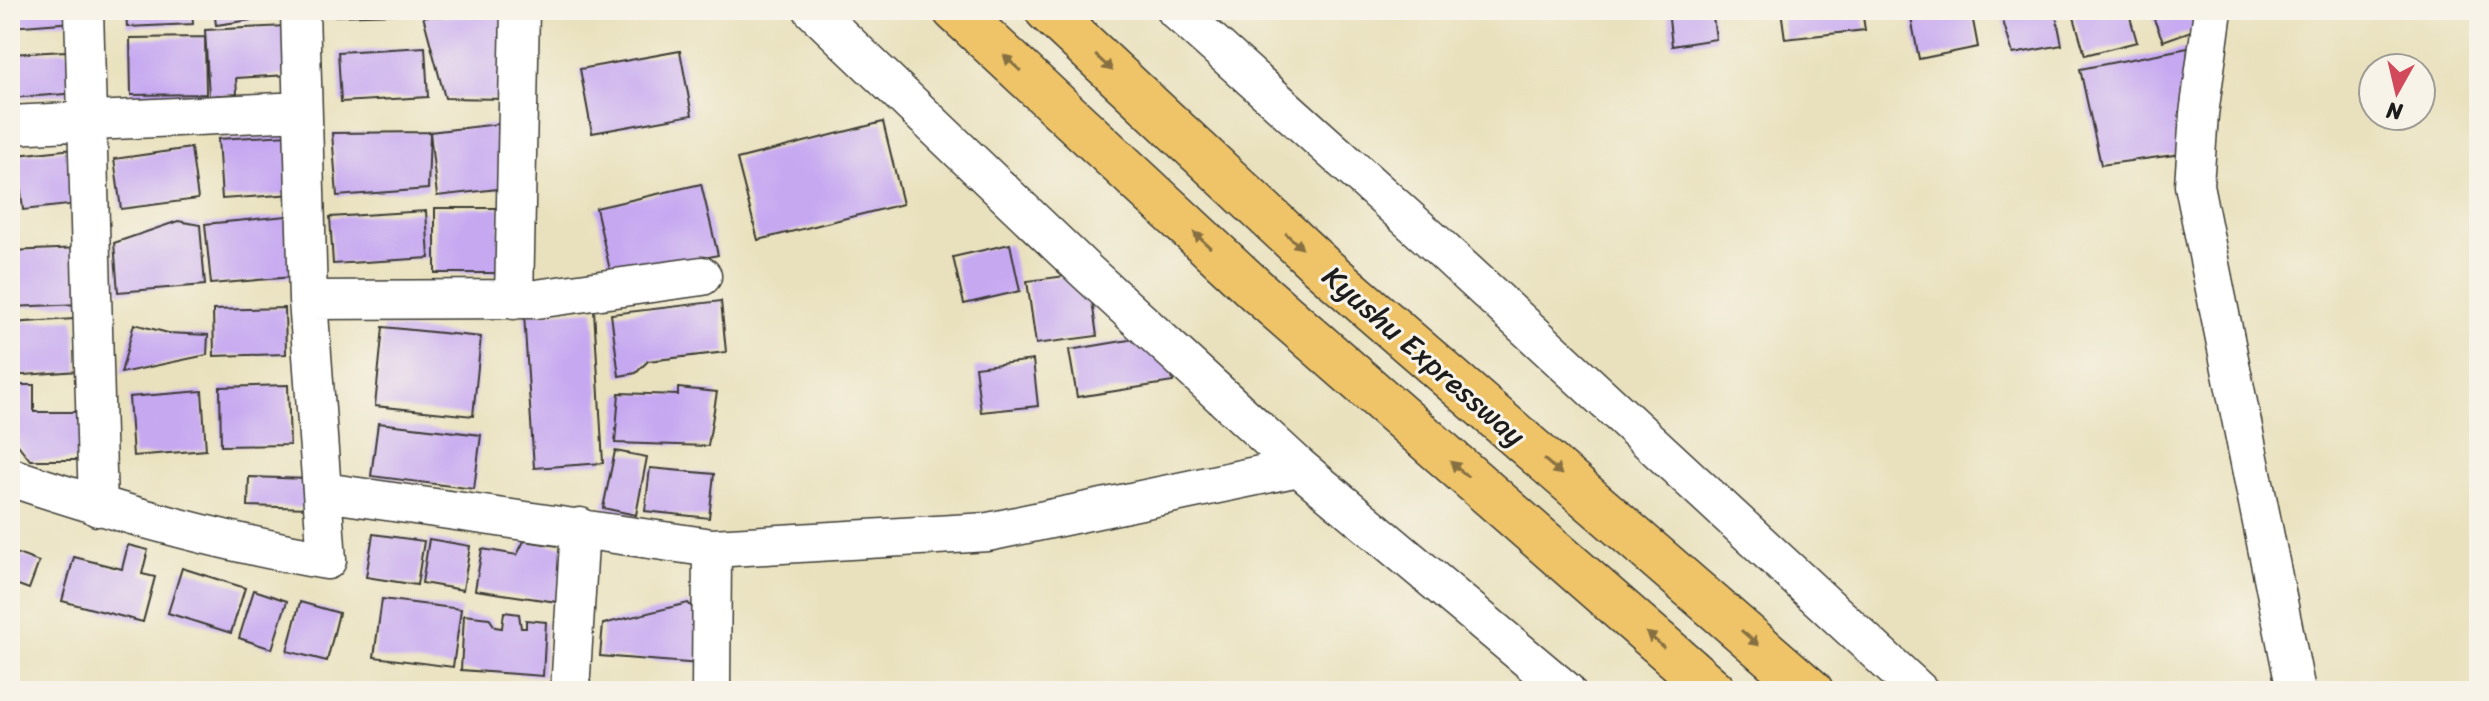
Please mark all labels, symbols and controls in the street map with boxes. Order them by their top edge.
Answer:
north arrow [2357,52,2437,132]
one-way arrow [1003,54,1022,72]
one-way arrow [1095,54,1114,72]
text: N [2383,91,2406,132]
one-way arrow [1193,231,1212,249]
one-way arrow [1284,232,1303,250]
street label: Kyushu Expressway [1309,251,1539,461]
one-way arrow [1544,458,1563,476]
one-way arrow [1450,460,1469,478]
one-way arrow [1739,629,1759,646]
one-way arrow [1645,632,1665,649]

